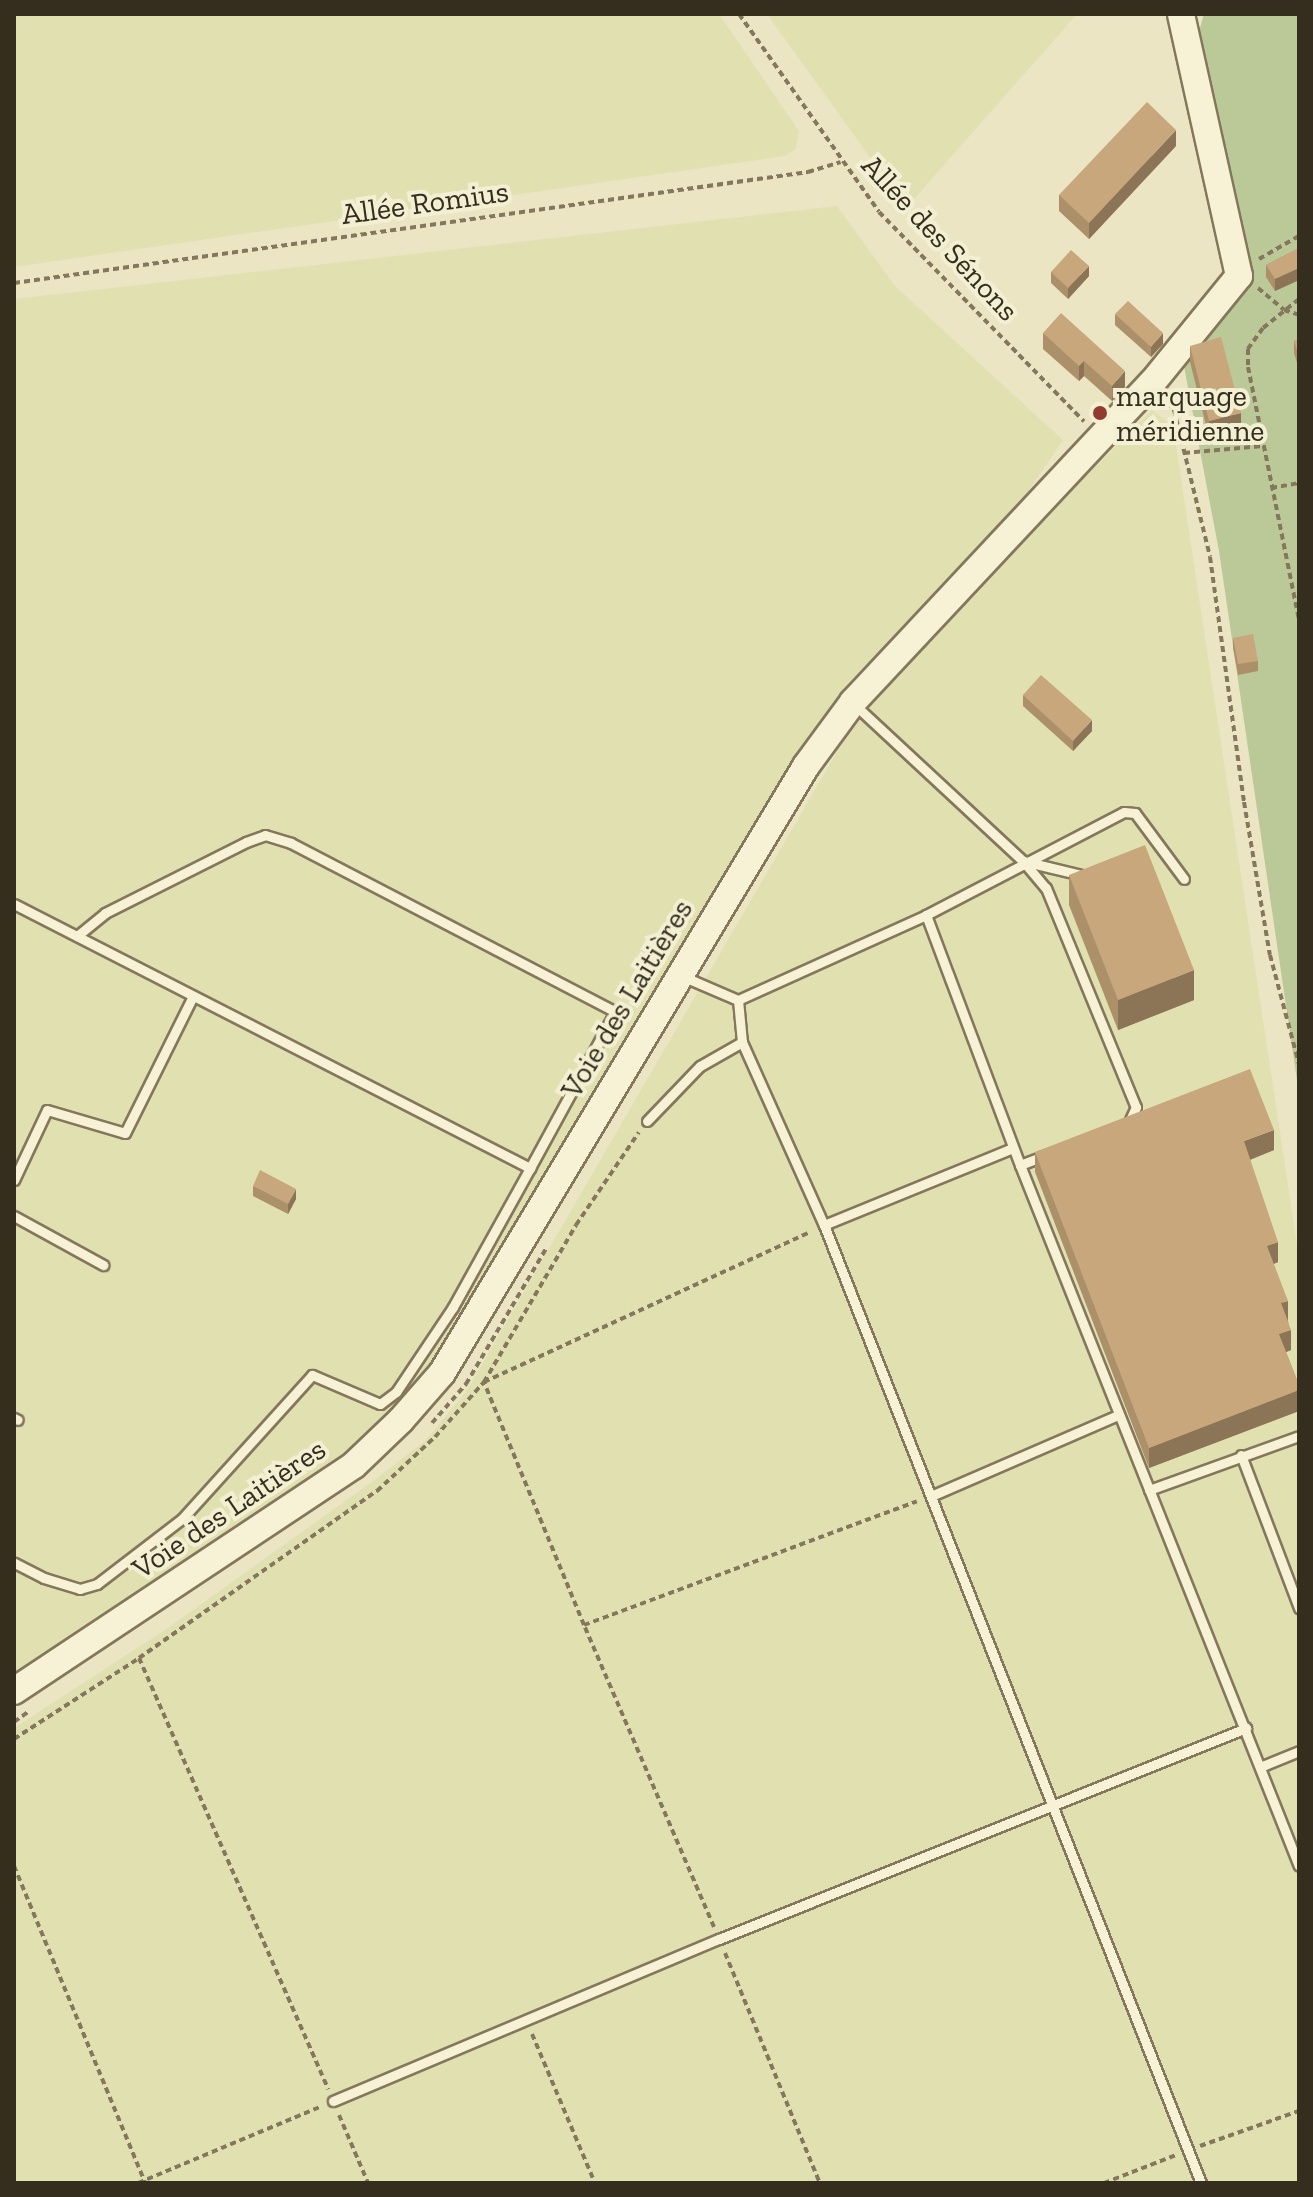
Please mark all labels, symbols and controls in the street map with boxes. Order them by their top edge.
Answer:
street label: Allée des Sénons [854,147,1026,329]
street label: Allée Romius [339,173,511,233]
place label: marquage méridienne [1116,378,1264,448]
marker: marquage méridienne [1091,404,1109,422]
street label: Voie des Laitières [554,893,700,1105]
street label: Voie des Laitières [126,1431,332,1587]

